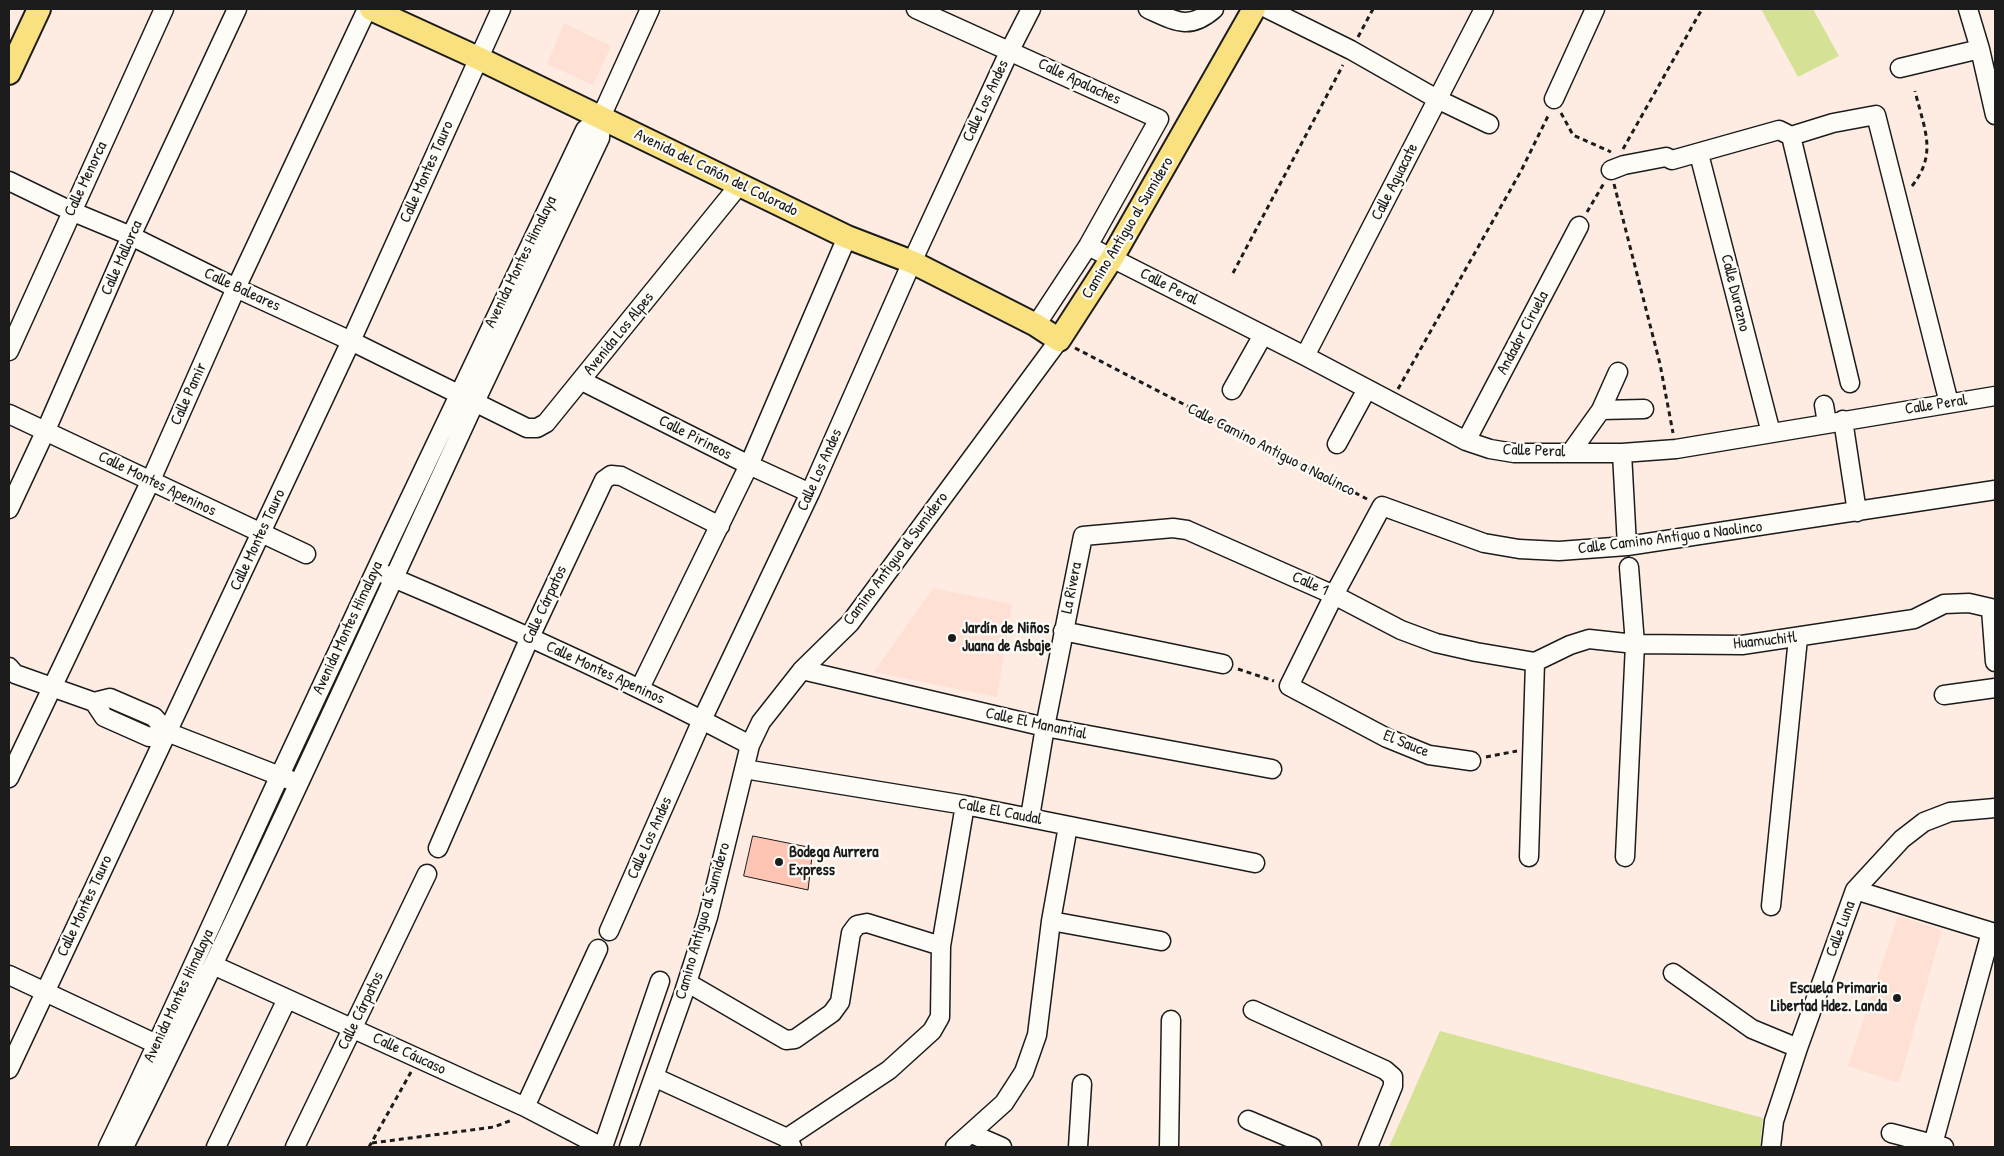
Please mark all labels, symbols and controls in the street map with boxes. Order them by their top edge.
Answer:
street label: Calle Apalaches [1035,55,1123,109]
street label: Calle Los Andes [959,57,1013,145]
street label: Calle Montes Tauro [396,118,458,226]
street label: Avenida del Cañón del Colorado [631,125,801,221]
street label: Calle Menorca [60,139,112,219]
street label: Calle Aguacate [1367,140,1423,224]
street label: Camino Antiguo al Sumidero [1078,154,1178,302]
street label: Avenida Montes Himalaya [481,193,561,331]
street label: Calle Mallorca [97,218,147,298]
street label: Calle Durazno [1716,252,1754,334]
street label: Calle Baleares [201,264,283,316]
street label: Calle Peral [1137,264,1201,310]
street label: Andador Ciruela [1493,288,1553,378]
street label: Avenida Los Alpes [580,289,658,379]
street label: Calle Pamir [167,360,211,428]
street label: Calle Peral [1904,391,1968,419]
street label: Calle Camino Antiguo a Naolinco [1184,399,1358,501]
street label: Calle Pirineos [655,411,735,465]
street label: Calle Los Andes [793,426,847,514]
street label: Calle Peral [1502,440,1566,462]
street label: Calle Montes Apeninos [95,447,219,521]
street label: Calle Montes Tauro [226,486,290,594]
street label: Camino Antiguo al Sumidero [840,488,952,630]
street label: Calle Camino Antiguo a Naolinco [1577,517,1763,559]
street label: Avenida Montes Himalaya [309,559,387,697]
street label: La Rivera [1058,561,1086,615]
street label: Calle Cárpatos [518,563,572,647]
street label: Calle 1 [1289,568,1331,600]
place label: Jardín de Niños Juana de Asbaje [962,619,1051,657]
street label: Huamuchitl [1732,628,1798,654]
marker: Jardín de Niños Juana de Asbaje [946,632,958,644]
street label: Calle Montes Apeninos [543,637,667,709]
street label: Calle El Manantial [984,704,1088,744]
street label: El Sauce [1380,726,1432,762]
street label: Calle Los Andes [623,794,677,882]
street label: Calle El Caudal [956,794,1044,830]
street label: Camino Antiguo al Sumidero [671,840,735,1002]
place label: Bodega Aurrera Express [789,843,879,881]
street label: Calle Montes Tauro [53,852,117,960]
marker: Bodega Aurrera Express [773,856,785,868]
street label: Calle Luna [1822,899,1860,959]
street label: Avenida Montes Himalaya [140,927,218,1065]
street label: Calle Cárpatos [334,969,388,1053]
place label: Escuela Primaria Libertad Hdez. Landa [1771,979,1887,1017]
marker: Escuela Primaria Libertad Hdez. Landa [1891,992,1903,1004]
street label: Calle Cáucaso [369,1029,449,1079]

